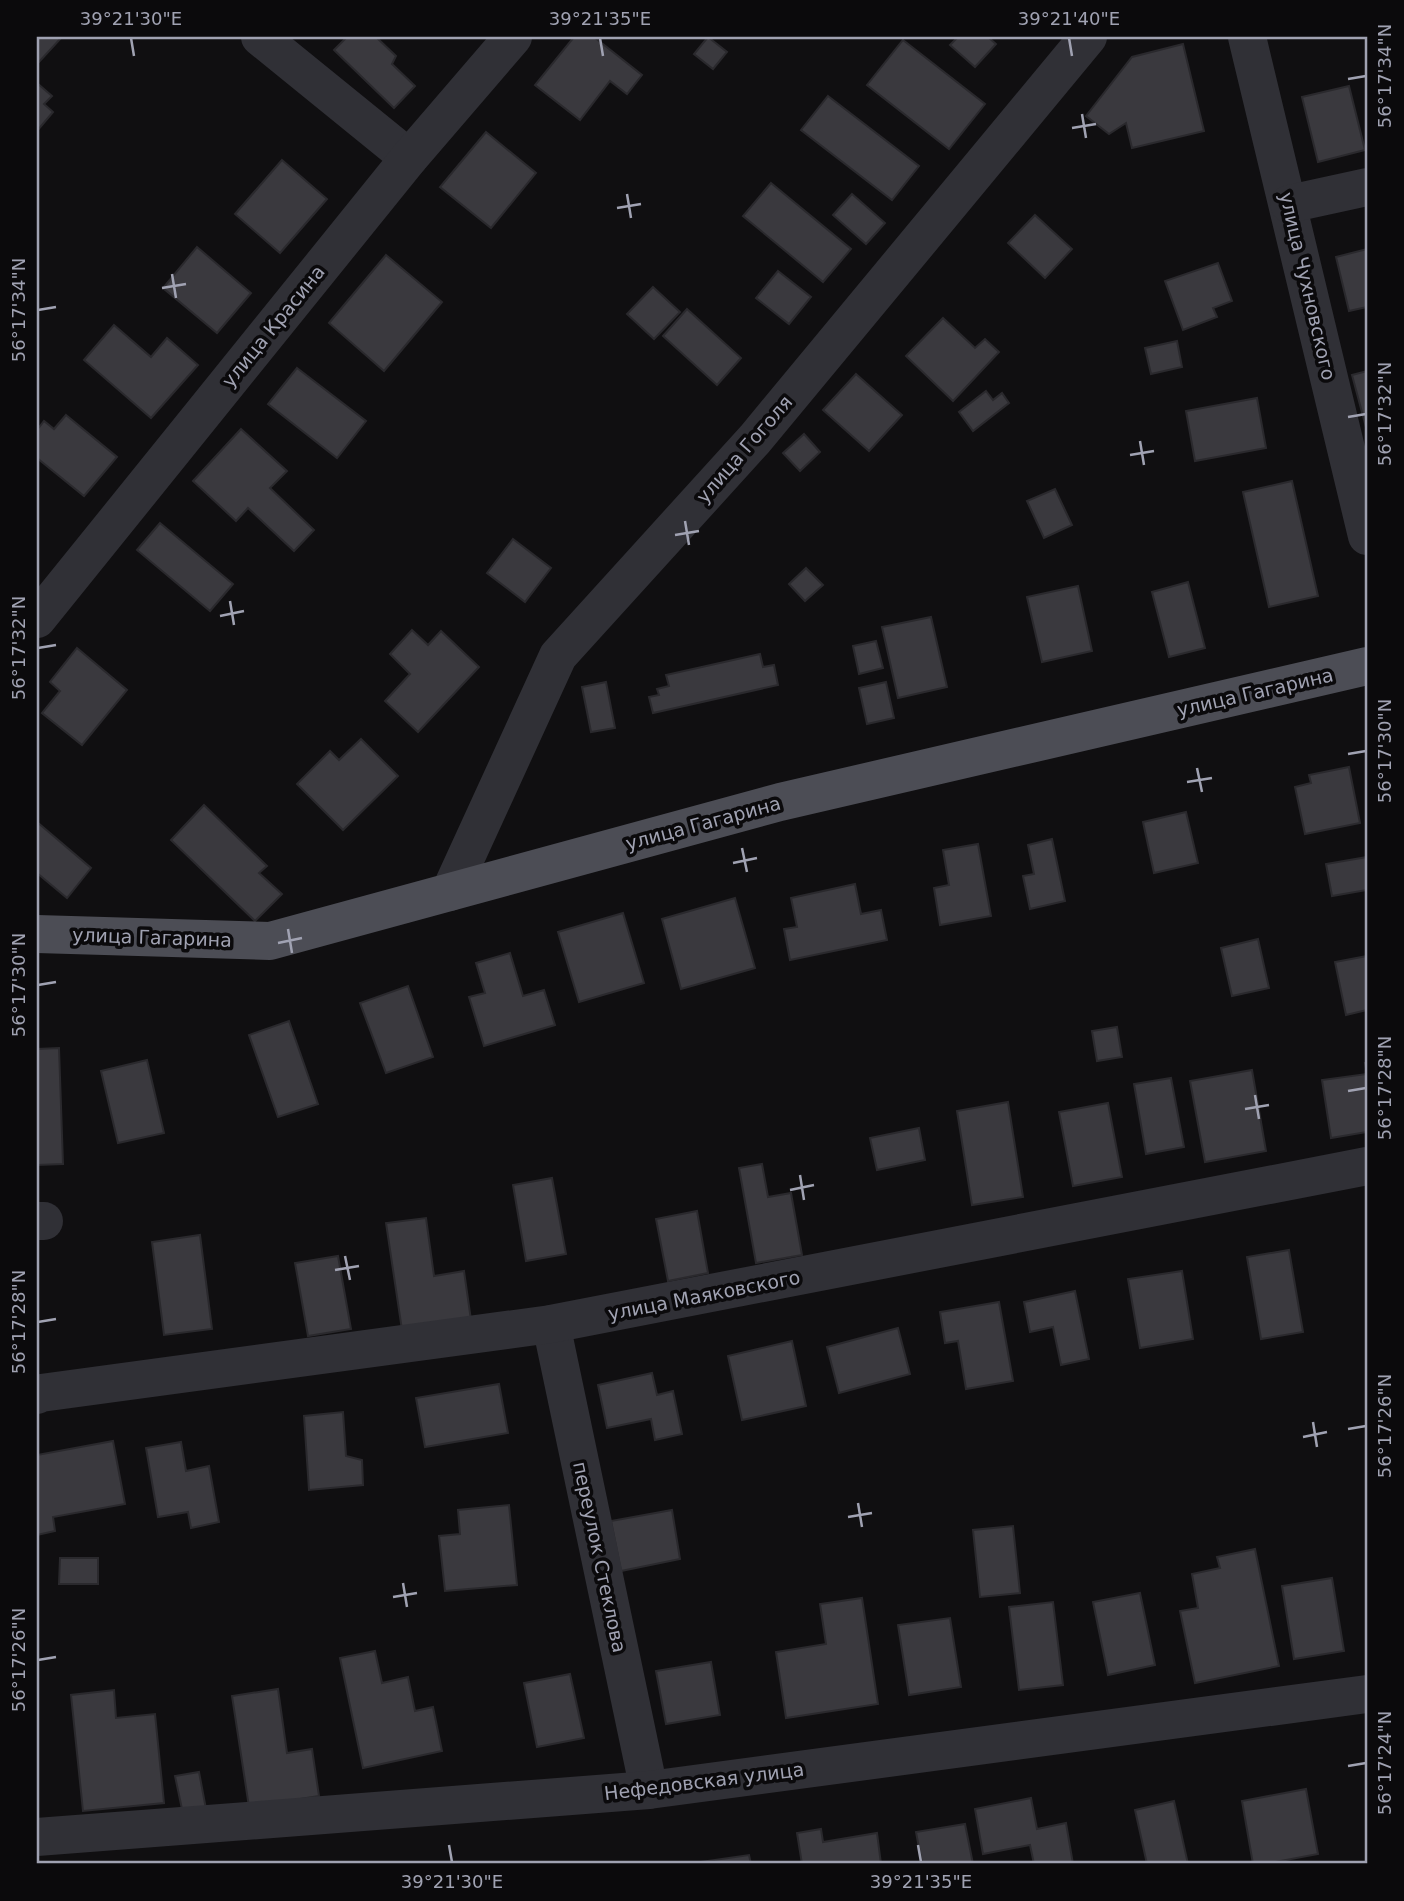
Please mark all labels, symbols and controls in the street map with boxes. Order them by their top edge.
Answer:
text: 39°21'30"E [80,8,182,29]
text: 39°21'35"E [549,8,651,29]
text: 39°21'40"E [1018,8,1120,29]
text: 56°17'34"N [1374,24,1395,128]
street label: улица Чухновского [1276,190,1340,382]
text: 56°17'34"N [8,258,29,362]
street label: улица Красина [217,261,329,391]
text: 56°17'32"N [1374,362,1395,466]
street label: улица Гоголя [691,391,797,507]
text: 56°17'32"N [8,596,29,700]
street label: улица Гагарина [1175,663,1335,721]
text: 56°17'30"N [1374,699,1395,803]
street label: улица Гагарина [623,792,783,854]
street label: улица Гагарина [72,923,232,951]
text: 56°17'30"N [8,933,29,1037]
text: 56°17'28"N [1374,1036,1395,1140]
street label: улица Маяковского [606,1266,802,1324]
text: 56°17'28"N [8,1270,29,1374]
text: 56°17'26"N [1374,1374,1395,1478]
street label: переулок Стеклова [569,1460,631,1654]
text: 56°17'26"N [8,1608,29,1712]
text: 56°17'24"N [1374,1711,1395,1815]
street label: Нефедовская улица [603,1758,805,1804]
text: 39°21'30"E [401,1871,503,1892]
text: 39°21'35"E [870,1871,972,1892]

